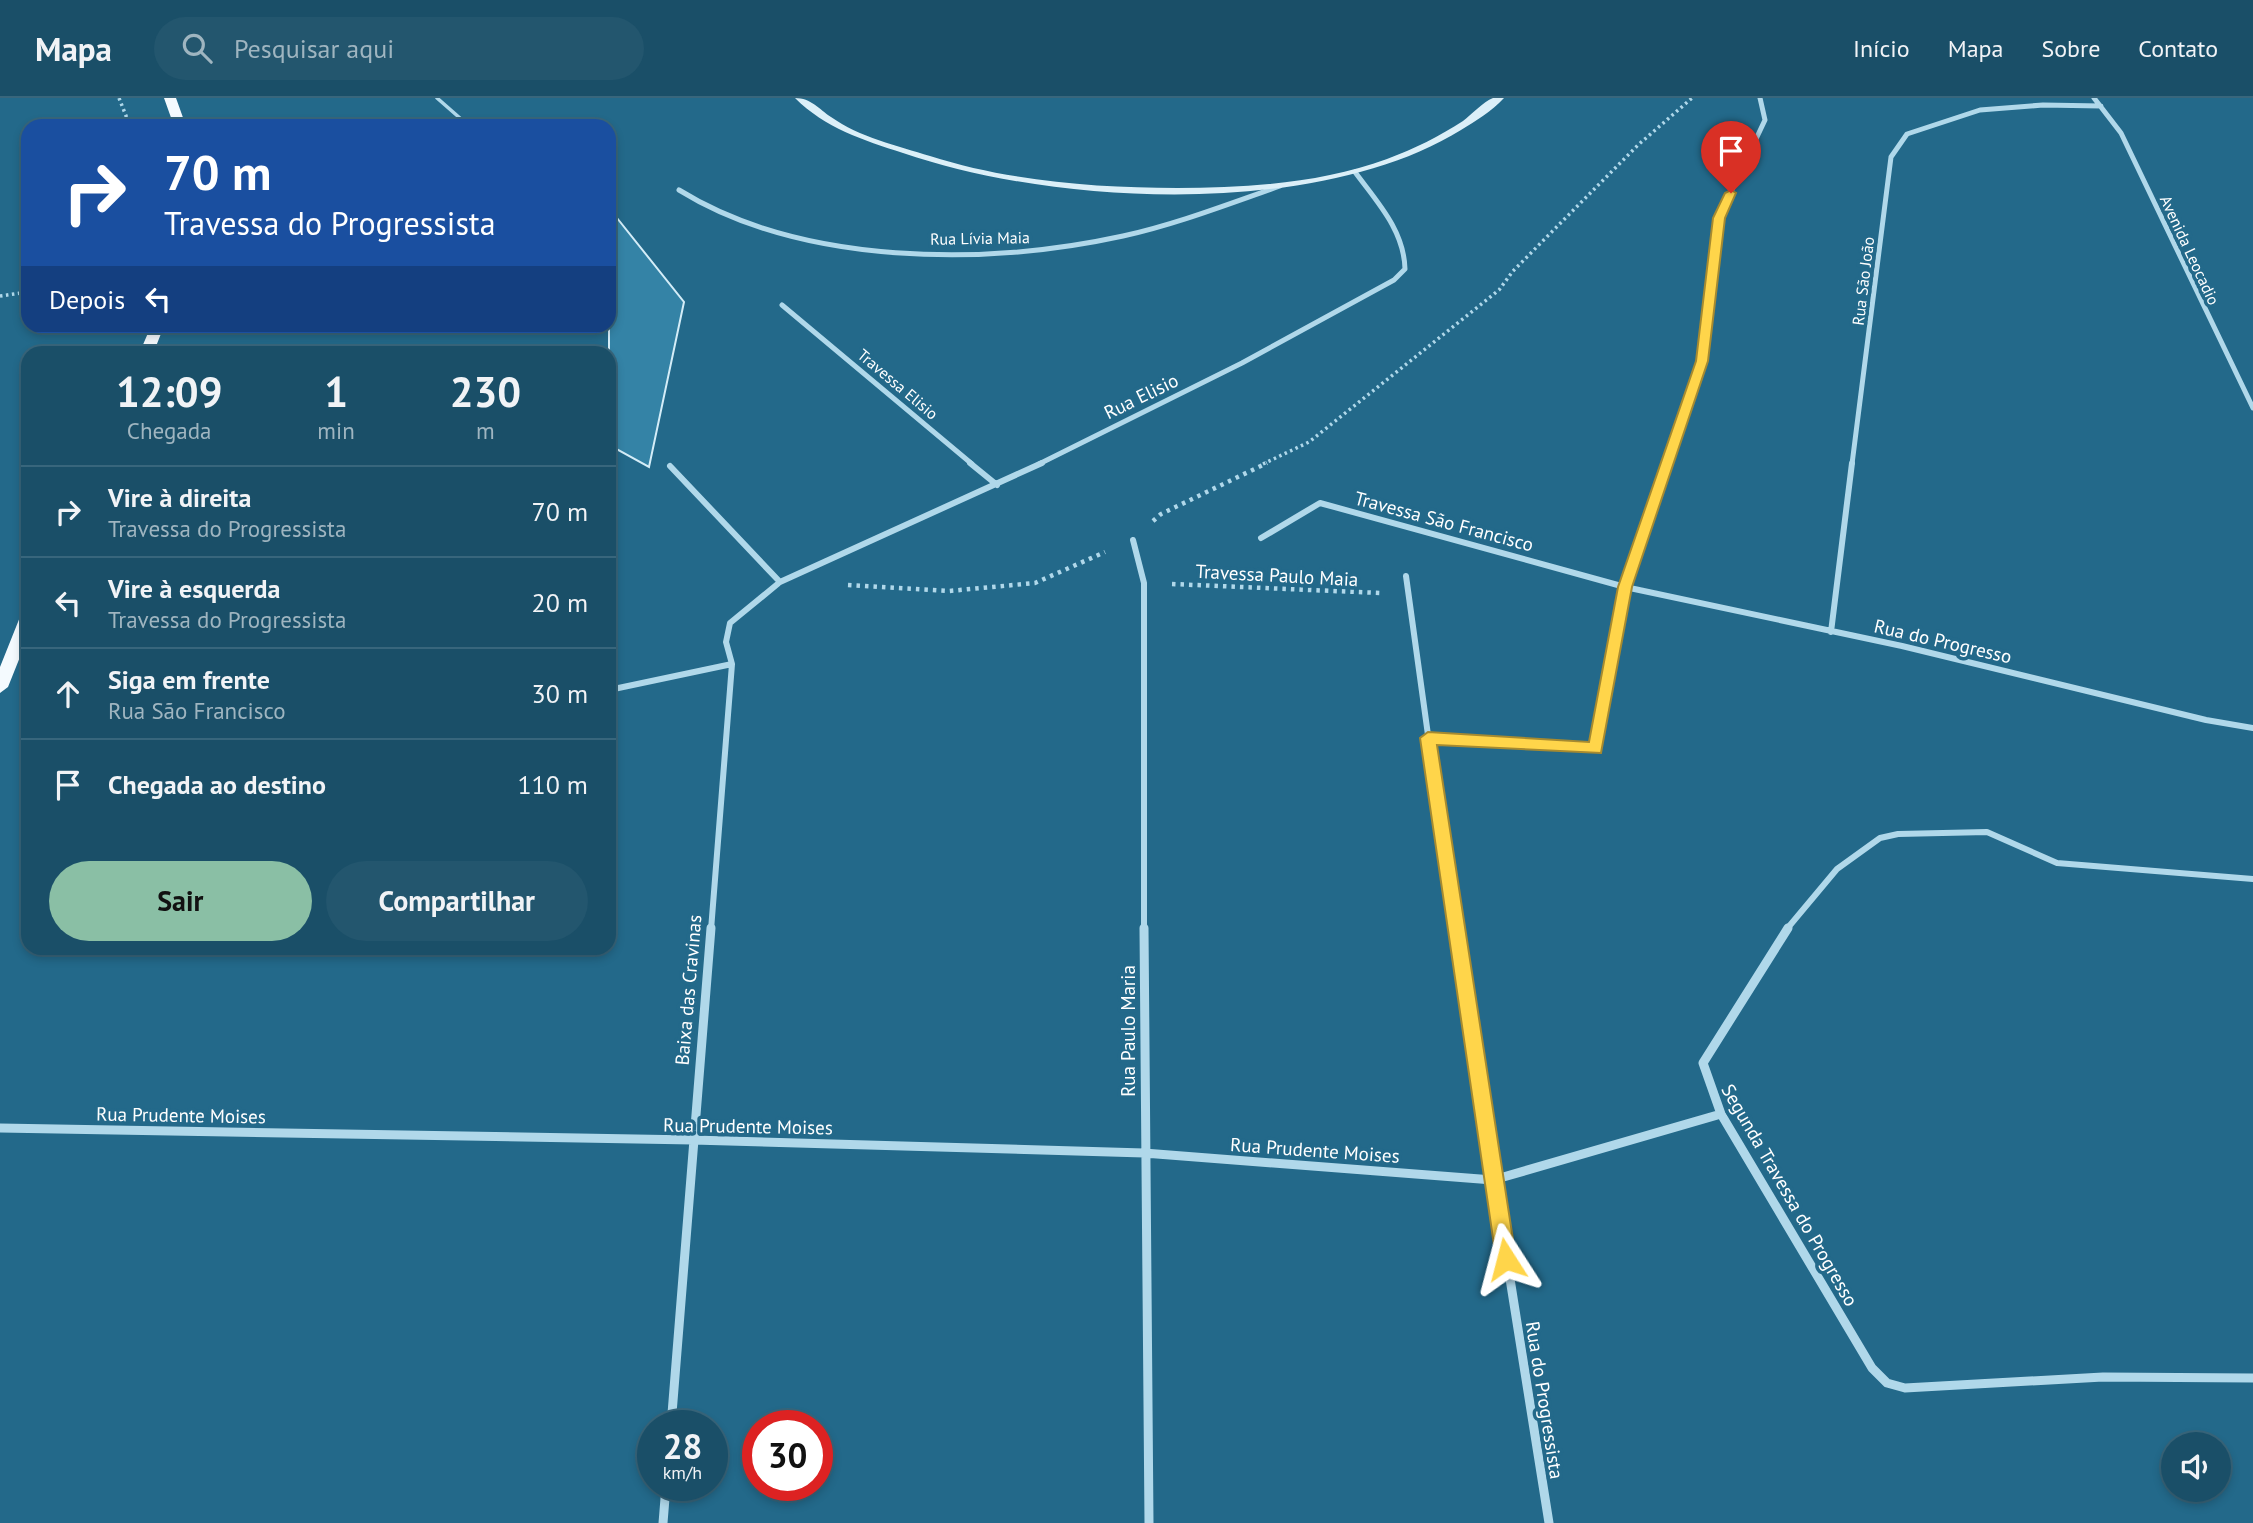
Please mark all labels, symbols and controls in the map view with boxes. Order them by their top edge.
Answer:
search box [154,17,644,80]
text: Mapa [35,27,112,70]
icon: search [178,29,216,67]
text: Pesquisar aqui [234,32,394,65]
text: Início [1853,33,1910,64]
text: Mapa [1948,33,2003,64]
text: Sobre [2041,33,2100,64]
text: Contato [2138,33,2218,64]
pin [1701,121,1761,193]
icon: arrive [1712,132,1750,170]
text: 70 m [164,140,271,204]
icon: right [49,147,140,238]
street label: Avenida Leocadio [2156,192,2224,308]
text: Travessa do Progressista [164,202,496,244]
street label: Rua Lívia Maia [930,227,1030,249]
street label: Rua São João [1848,236,1878,326]
icon: left [139,280,177,318]
text: Depois [49,283,125,316]
street label: Travessa Elisio [854,345,942,423]
text: 12:09 [116,364,222,419]
text: 1 [324,364,348,419]
text: 230 [450,364,521,419]
street label: Rua Elisio [1100,368,1182,424]
text: Chegada [127,416,212,445]
text: min [317,416,355,445]
text: m [476,416,495,445]
text: Vire à direita [108,481,251,514]
street label: Travessa São Francisco [1352,486,1536,556]
icon: right [49,493,87,531]
text: 70 m [532,495,588,528]
text: Travessa do Progressista [108,514,346,543]
street label: Travessa Paulo Maia [1195,559,1359,591]
text: Vire à esquerda [108,572,280,605]
icon: left [49,584,87,622]
text: 20 m [532,586,588,619]
text: Travessa do Progressista [108,605,346,634]
street label: Rua do Progresso [1872,614,2014,668]
text: Siga em frente [108,663,270,696]
icon: ahead [49,675,87,713]
text: 30 m [532,677,588,710]
text: Rua São Francisco [108,696,286,725]
icon: arrive [49,766,87,804]
text: Chegada ao destino [108,768,326,801]
text: 110 m [517,768,588,801]
button: Sair [49,861,312,941]
button: Compartilhar [326,861,588,941]
street label: Baixa das Cravinas [669,914,707,1066]
street label: Rua Paulo Maria [1116,965,1140,1097]
street label: Segunda Travessa do Progresso [1716,1080,1864,1310]
street label: Rua Prudente Moises [96,1102,266,1128]
street label: Rua Prudente Moises [663,1113,833,1139]
street label: Rua Prudente Moises [1230,1132,1400,1168]
position arrow [1469,1222,1543,1296]
street label: Rua do Progressista [1521,1320,1569,1480]
speed limit sign: 30 [742,1410,833,1501]
text: 28 [663,1423,702,1469]
map controls [2161,1432,2231,1502]
button: sound [2161,1432,2231,1502]
text: km/h [663,1461,702,1484]

